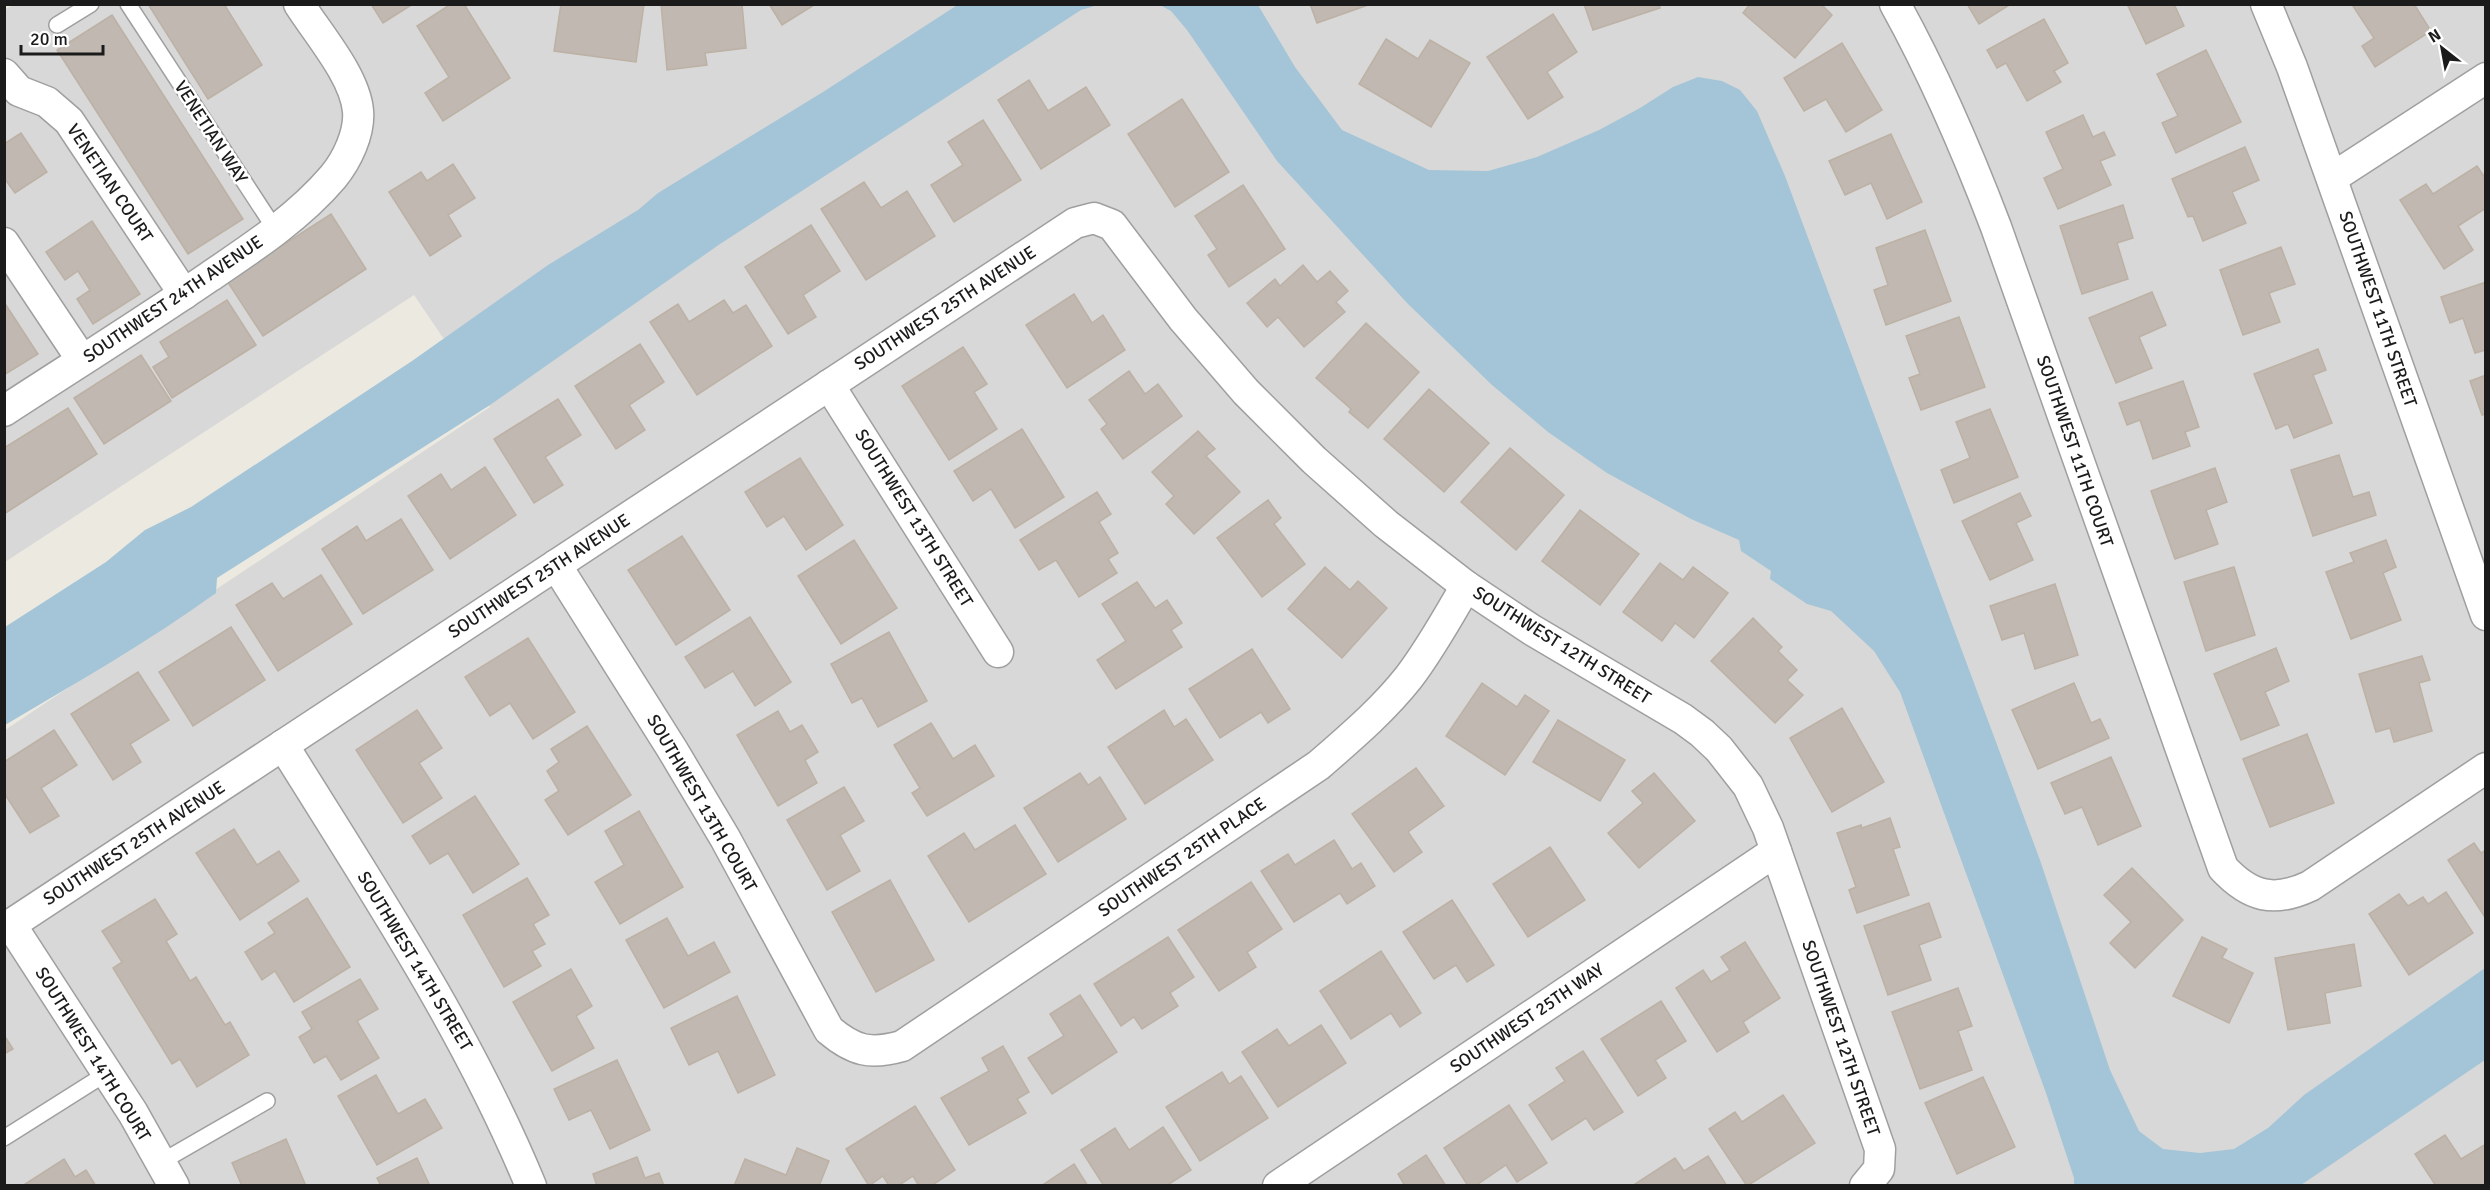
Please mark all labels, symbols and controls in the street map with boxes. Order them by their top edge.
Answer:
scale bar [21,18,104,56]
north arrow [2412,18,2472,78]
text: N [2425,25,2445,47]
text: 20 m [30,28,68,50]
street label: VENETIAN WAY [170,76,252,188]
street label: VENETIAN COURT [62,120,158,247]
street label: SOUTHWEST 11TH STREET [2334,208,2422,410]
street label: SOUTHWEST 24TH AVENUE [79,231,267,367]
street label: SOUTHWEST 25TH AVENUE [850,241,1040,375]
street label: SOUTHWEST 11TH COURT [2032,352,2118,550]
street label: SOUTHWEST 13TH STREET [850,425,978,611]
street label: SOUTHWEST 25TH AVENUE [444,509,634,643]
street label: SOUTHWEST 12TH STREET [1469,581,1655,709]
street label: SOUTHWEST 13TH COURT [642,710,762,896]
street label: SOUTHWEST 25TH AVENUE [39,776,229,910]
street label: SOUTHWEST 25TH PLACE [1094,792,1270,922]
street label: SOUTHWEST 14TH STREET [353,867,477,1055]
street label: SOUTHWEST 12TH STREET [1797,937,1885,1139]
street label: SOUTHWEST 25TH WAY [1446,958,1608,1078]
street label: SOUTHWEST 14TH COURT [30,963,156,1145]

